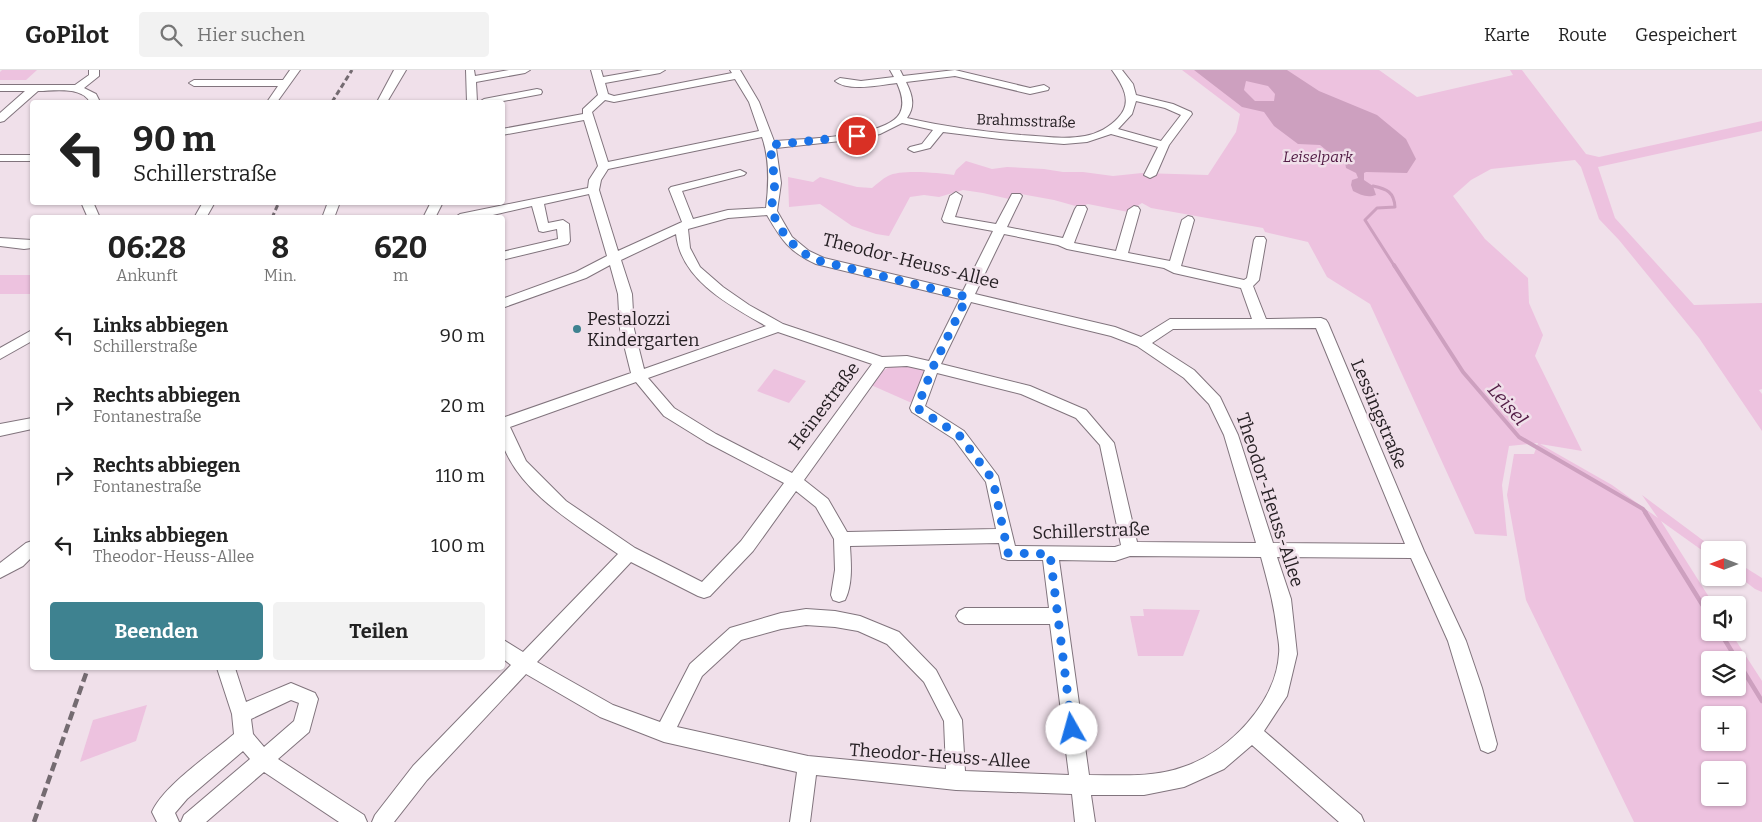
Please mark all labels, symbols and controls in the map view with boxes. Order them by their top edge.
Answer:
search box [139,12,489,57]
text: GoPilot [25,21,109,49]
icon: search [157,21,185,49]
text: Hier suchen [197,23,305,46]
text: Karte [1484,24,1530,46]
text: Route [1558,24,1607,46]
text: Gespeichert [1635,24,1737,46]
street label: Brahmsstraße [976,110,1076,132]
pin [836,115,878,157]
text: 90 m [133,118,216,160]
icon: left [50,120,115,185]
icon: arrive [843,122,871,150]
park label: Leiselpark [1283,148,1354,166]
text: Schillerstraße [133,160,277,187]
street label: Theodor-Heuss-Allee [820,228,1002,294]
text: 06:28 [108,230,186,266]
text: 8 [271,230,289,266]
text: 620 [374,230,427,266]
text: Ankunft [116,266,178,285]
text: Min. [264,266,297,285]
text: m [393,266,408,285]
place label: Pestalozzi Kindergarten [587,308,700,351]
text: Links abbiegen [93,314,228,337]
icon: left [50,321,78,349]
marker: Pestalozzi Kindergarten [571,323,583,335]
text: 90 m [440,324,485,347]
text: Schillerstraße [93,337,198,356]
street label: Lessingstraße [1346,356,1412,472]
street label: Heinestraße [784,358,864,454]
water label: Leisel [1483,378,1532,430]
text: Rechts abbiegen [93,384,240,407]
icon: right [50,391,78,419]
text: 20 m [441,394,485,417]
text: Fontanestraße [93,407,202,426]
street label: Theodor-Heuss-Allee [1231,410,1309,590]
text: Rechts abbiegen [93,454,240,477]
icon: right [50,461,78,489]
text: 110 m [435,464,485,487]
text: Fontanestraße [93,477,202,496]
street label: Schillerstraße [1032,518,1150,544]
text: Links abbiegen [93,524,228,547]
icon: left [50,531,78,559]
text: 100 m [431,534,485,557]
north arrow [1701,541,1746,586]
map controls [1701,541,1746,806]
text: Theodor-Heuss-Allee [93,547,254,566]
button: sound [1701,596,1746,641]
button: Beenden [50,602,263,660]
button: Teilen [273,602,485,660]
button: layers [1701,651,1746,696]
position arrow [1045,702,1097,754]
button: + [1701,706,1746,751]
street label: Theodor-Heuss-Allee [849,739,1031,773]
button: − [1701,761,1746,806]

